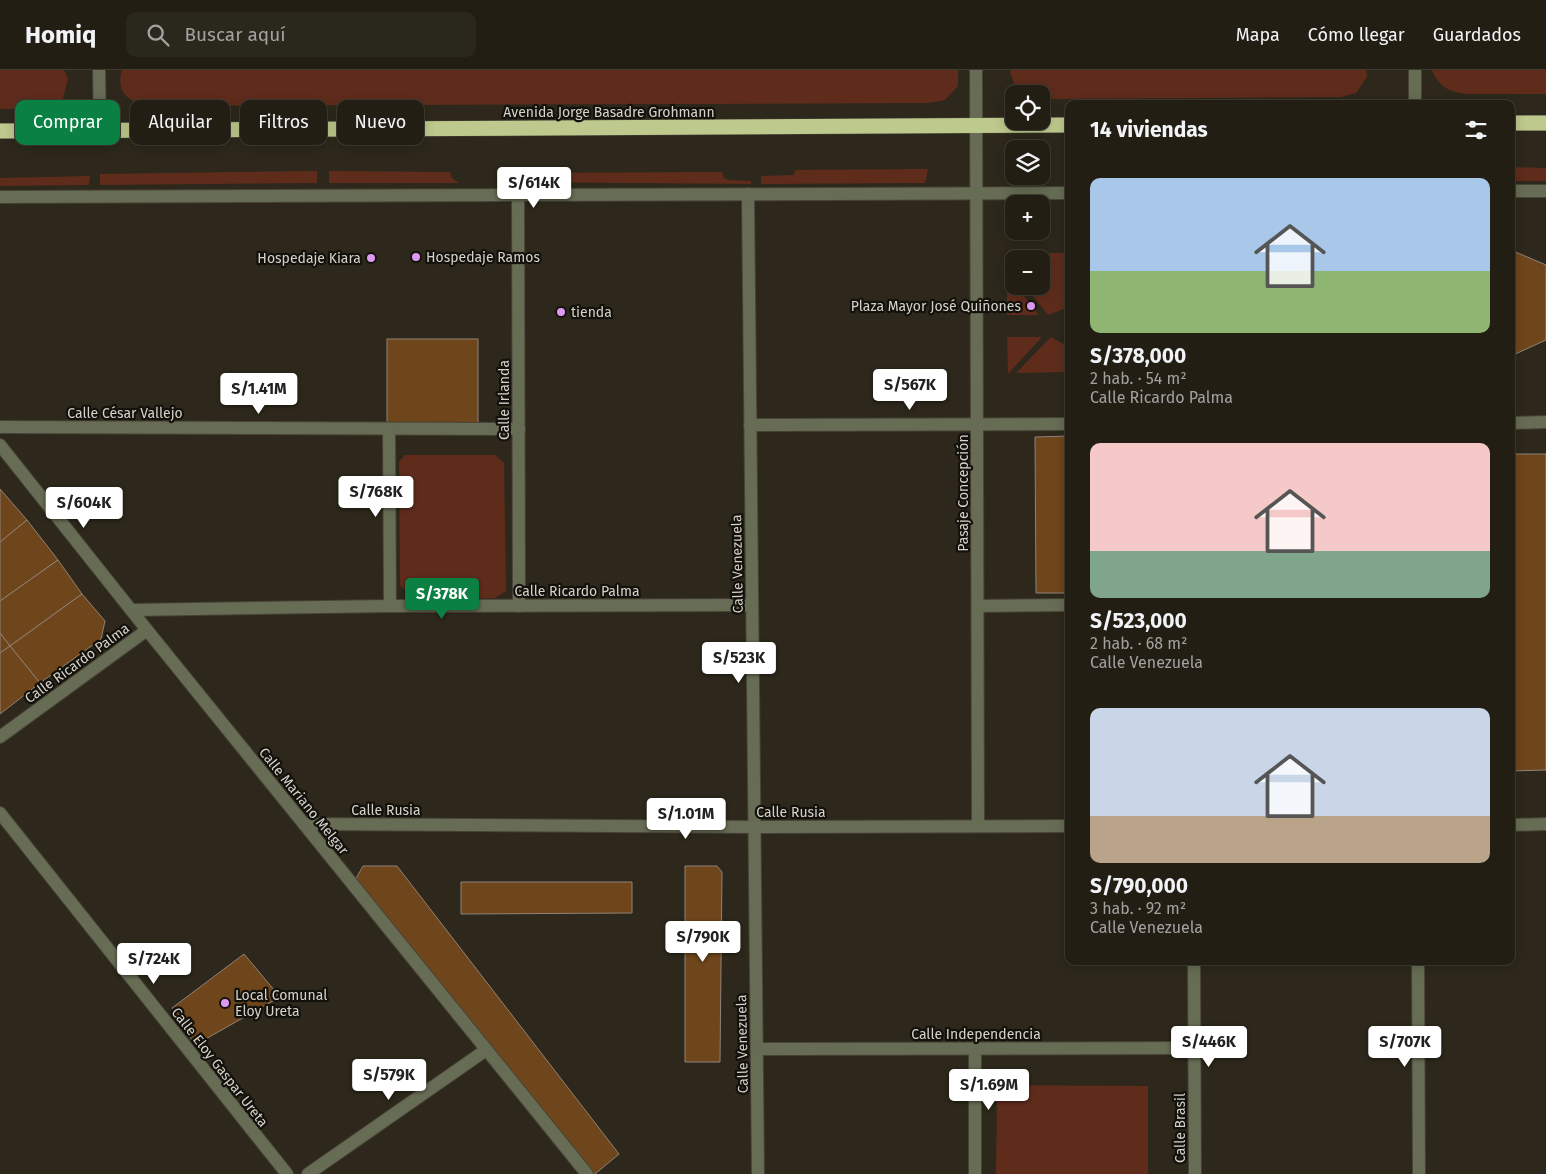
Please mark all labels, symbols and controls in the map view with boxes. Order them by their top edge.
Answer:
search box [126,12,476,57]
text: Homiq [25,21,96,49]
icon: search [144,21,172,49]
text: Buscar aquí [184,23,286,46]
text: Mapa [1236,24,1280,46]
text: Cómo llegar [1308,24,1405,46]
text: Guardados [1433,24,1521,46]
map controls [1005,85,1050,295]
button: locate [1005,85,1050,130]
chip: Comprar [15,100,120,145]
chip: Alquilar [130,100,230,145]
chip: Filtros [240,100,327,145]
chip: Nuevo [337,100,424,145]
street label: Avenida Jorge Basadre Grohmann [503,104,715,121]
icon: filters [1462,116,1490,144]
text: 14 viviendas [1090,117,1208,143]
button: layers [1005,140,1050,185]
pin: S/614K [493,166,575,209]
text: S/614K [508,173,560,192]
button: + [1005,195,1050,240]
icon: home [1245,211,1335,301]
place label: Hospedaje Ramos [426,249,540,266]
place label: Hospedaje Kiara [257,250,361,267]
button: − [1005,250,1050,295]
marker: Hospedaje Ramos [410,251,422,263]
marker: Hospedaje Kiara [365,252,377,264]
place label: Plaza Mayor José Quiñones [851,298,1021,315]
marker: Plaza Mayor José Quiñones [1025,300,1037,312]
place label: tienda [571,304,612,321]
marker: tienda [555,306,567,318]
text: S/378,000 [1090,343,1186,369]
street label: Calle Irlanda [496,360,513,440]
pin: S/567K [869,368,951,411]
text: 2 hab. · 54 m² [1090,369,1187,388]
pin: S/1.41M [213,372,305,415]
text: S/567K [884,375,936,394]
text: S/1.41M [231,379,287,398]
text: Calle Ricardo Palma [1090,388,1233,407]
street label: Calle César Vallejo [67,405,183,422]
street label: Pasaje Concepción [955,434,972,552]
pin: S/768K [335,476,417,518]
icon: home [1245,476,1335,566]
text: S/768K [349,482,403,501]
pin: S/604K [43,486,125,529]
text: S/604K [57,493,111,512]
street label: Calle Venezuela [728,514,747,614]
pin: S/378K [401,578,483,620]
street label: Calle Ricardo Palma [514,583,640,600]
text: S/378K [416,584,468,603]
text: S/523,000 [1090,608,1187,634]
street label: Calle Ricardo Palma [22,620,133,707]
text: 2 hab. · 68 m² [1090,634,1187,653]
pin: S/523K [698,642,780,684]
text: S/523K [713,648,765,667]
text: Calle Venezuela [1090,653,1203,672]
icon: home [1245,741,1335,831]
street label: Calle Mariano Melgar [255,744,352,859]
pin: S/1.01M [640,798,732,840]
street label: Calle Rusia [351,802,421,819]
text: S/1.01M [658,804,714,823]
street label: Calle Rusia [756,804,826,821]
text: S/790,000 [1090,873,1188,899]
text: 3 hab. · 92 m² [1090,899,1186,918]
text: Calle Venezuela [1090,918,1203,937]
pin: S/790K [662,920,744,963]
text: S/790K [676,927,730,946]
pin: S/724K [113,942,195,985]
text: S/724K [128,949,180,968]
place label: Local Comunal Eloy Ureta [235,987,327,1020]
street label: Calle Venezuela [733,994,752,1094]
marker: Local Comunal Eloy Ureta [219,997,231,1009]
street label: Calle Eloy Gaspar Ureta [168,1004,272,1130]
street label: Calle Independencia [911,1026,1041,1043]
pin: S/446K [1168,1026,1250,1068]
pin: S/707K [1364,1026,1446,1068]
text: S/446K [1182,1032,1236,1051]
text: S/707K [1379,1032,1431,1051]
pin: S/579K [348,1058,430,1101]
text: S/579K [363,1065,415,1084]
pin: S/1.69M [943,1068,1035,1111]
text: S/1.69M [960,1075,1018,1094]
street label: Calle Brasil [1172,1093,1189,1163]

